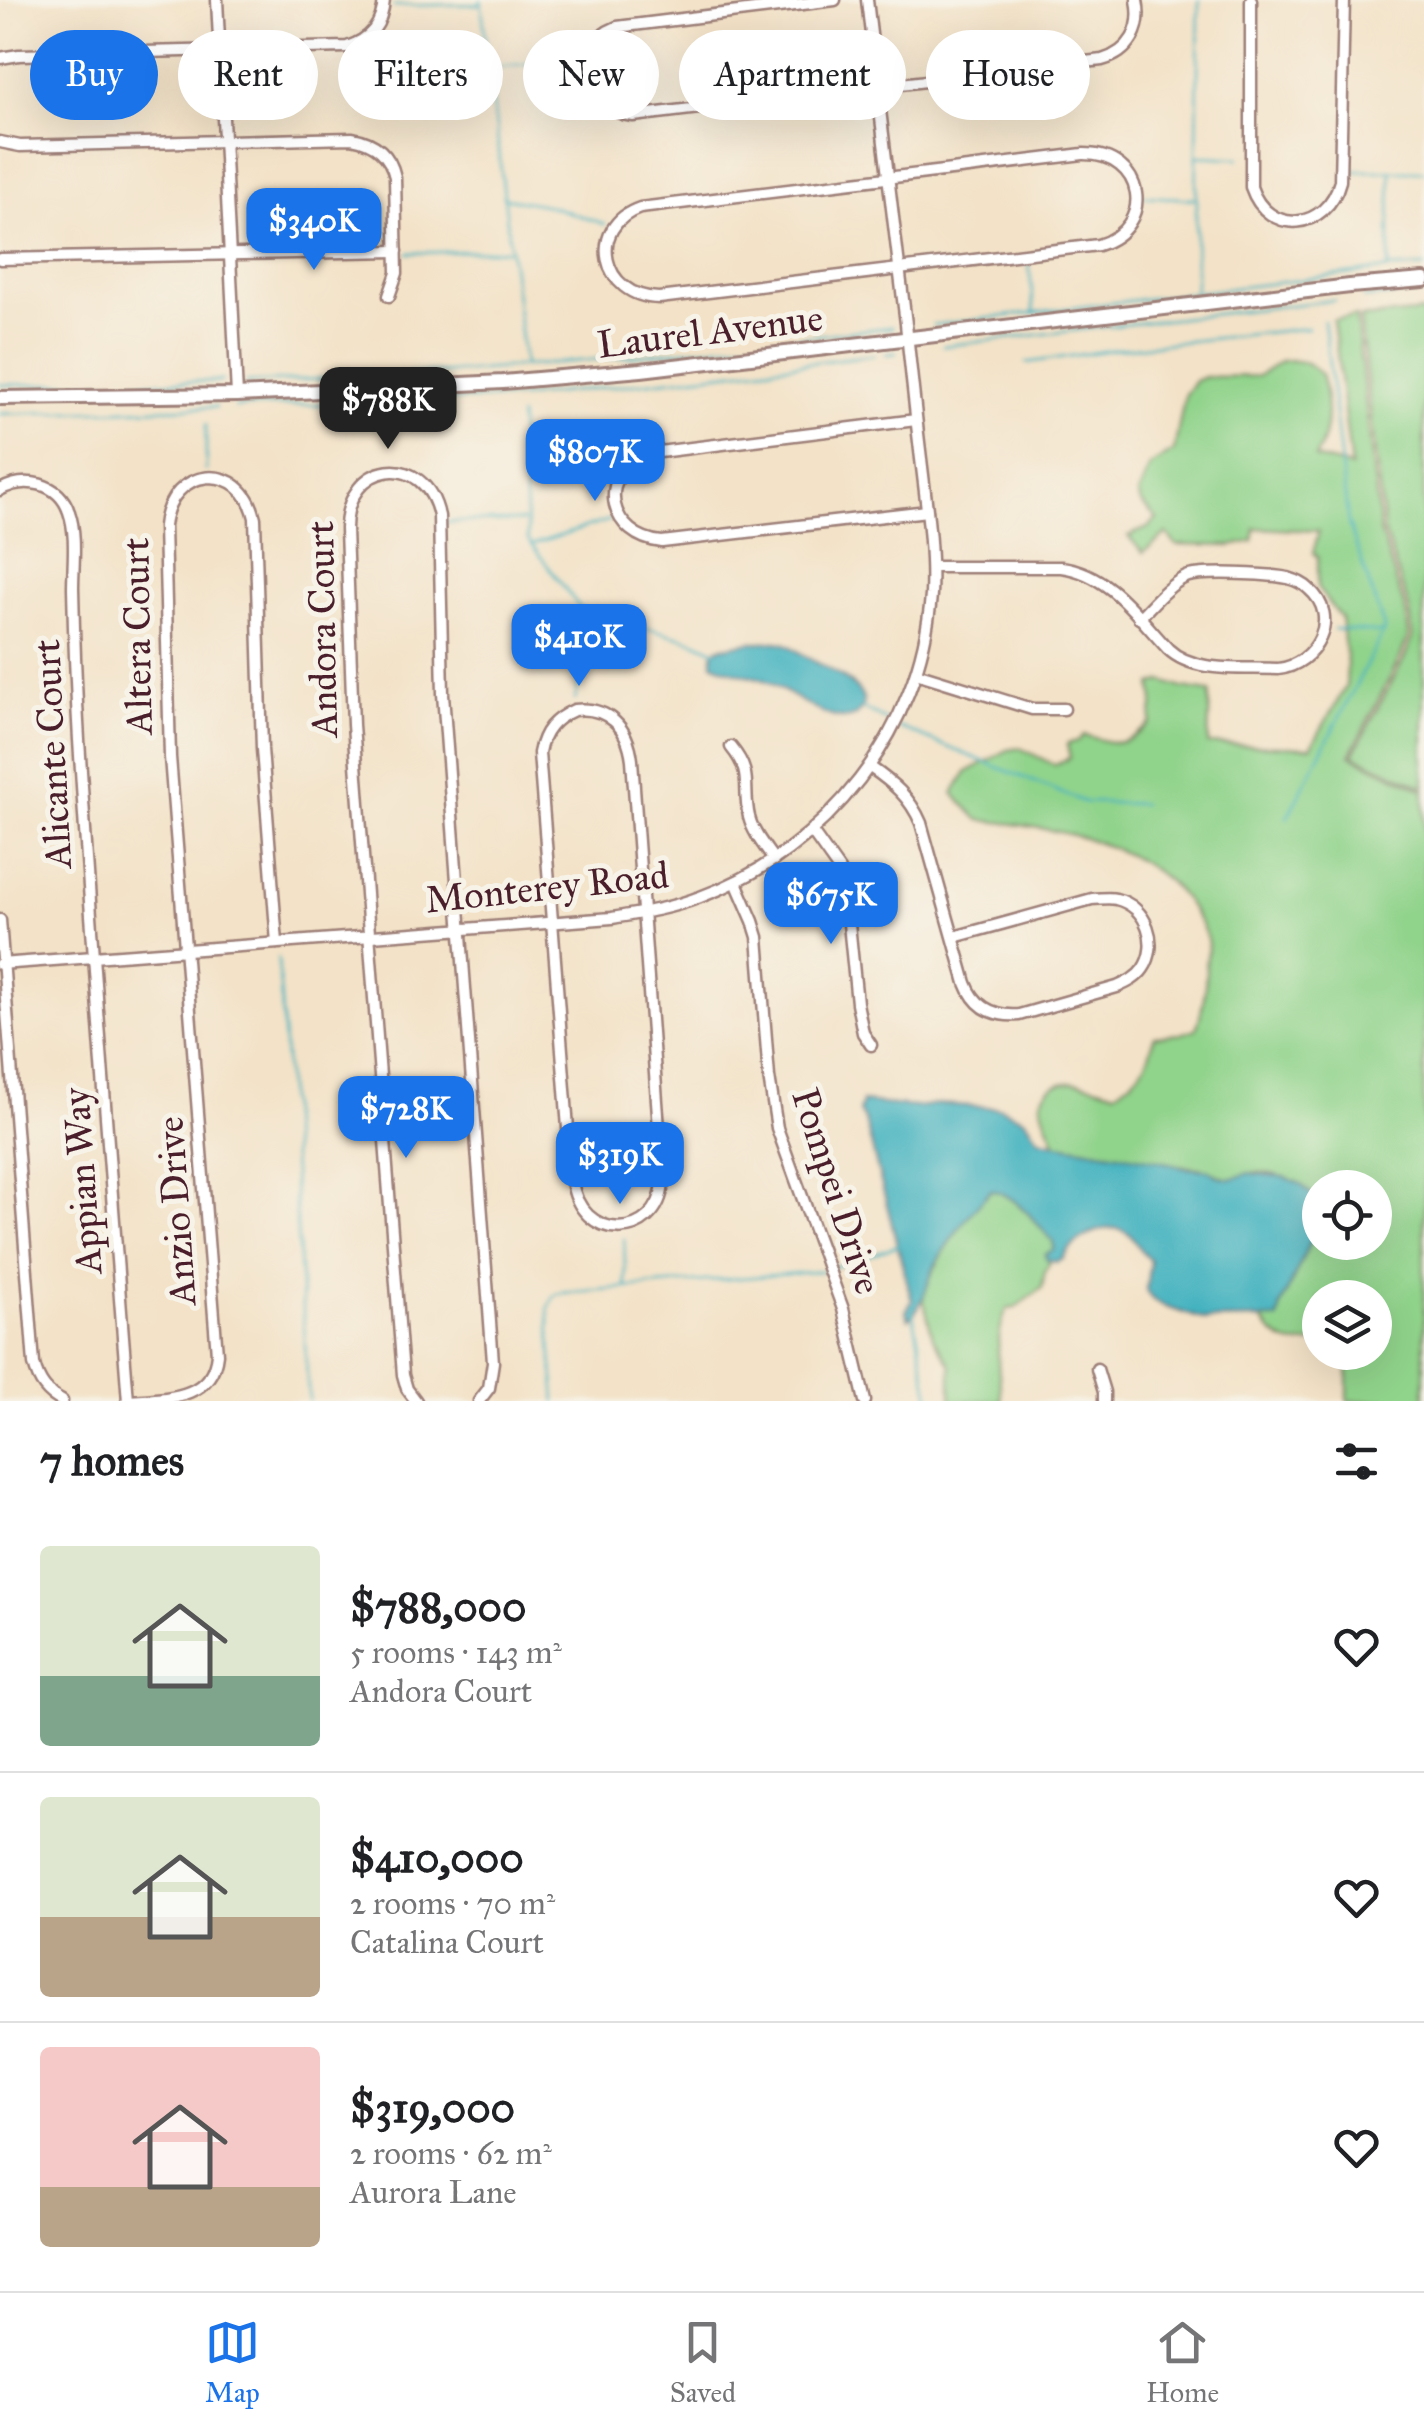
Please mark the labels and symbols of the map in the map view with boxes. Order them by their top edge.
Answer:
pin: $340K [244,188,384,273]
street label: Laurel Avenue [595,294,825,368]
pin: $788K [318,367,458,452]
pin: $807K [525,419,665,504]
street label: Andora Court [297,520,347,740]
street label: Altera Court [112,537,162,737]
pin: $410K [509,604,649,689]
street label: Alicante Court [23,638,81,872]
street label: Monterey Road [423,851,671,923]
pin: $675K [761,862,901,947]
pin: $728K [336,1076,476,1161]
street label: Pompei Drive [782,1082,892,1300]
street label: Appian Way [52,1085,112,1278]
street label: Anzio Drive [146,1115,206,1309]
pin: $319K [550,1122,690,1207]

